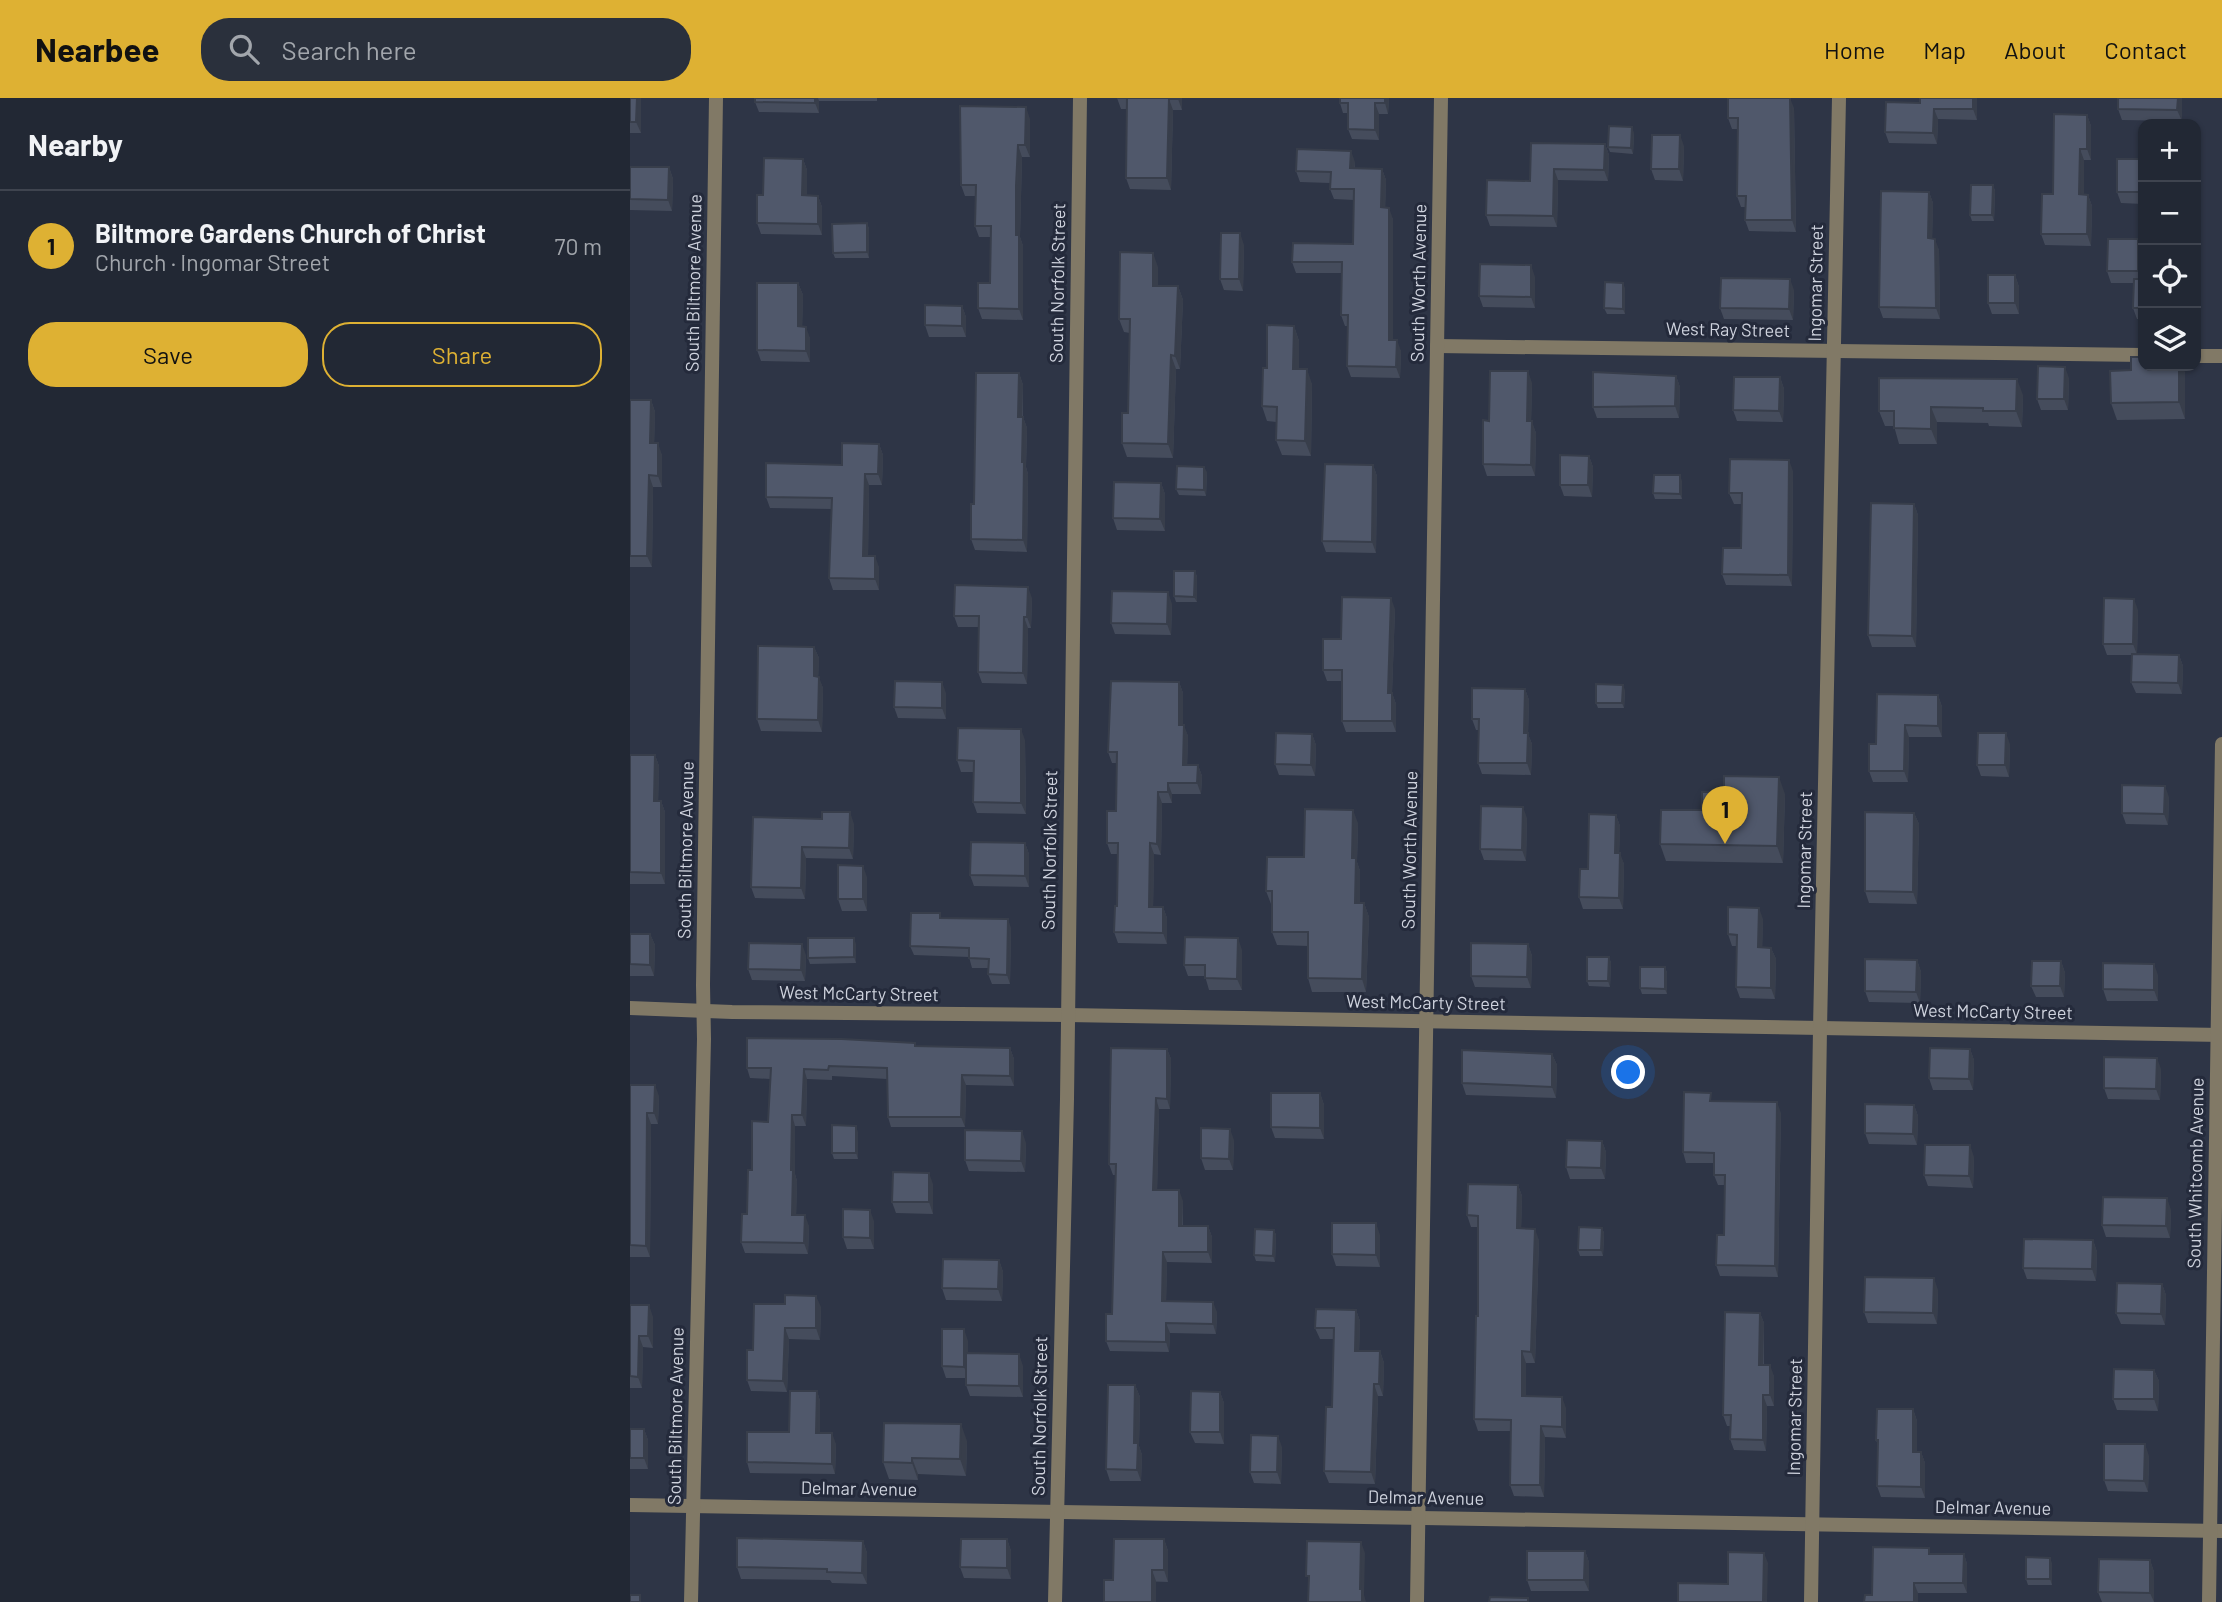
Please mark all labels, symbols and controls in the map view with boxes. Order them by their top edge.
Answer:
search box [201,18,691,81]
text: Nearbee [35,29,159,69]
icon: search [225,30,263,68]
text: Search here [281,34,417,65]
text: Home [1824,35,1885,64]
text: Map [1923,35,1966,64]
text: About [2004,35,2066,64]
text: Contact [2104,35,2187,64]
map controls [2138,119,2201,371]
button: + [2138,119,2201,182]
text: Nearby [28,126,123,162]
button: − [2138,182,2201,245]
street label: South Biltmore Avenue [680,194,706,372]
street label: South Norfolk Street [1045,203,1069,363]
street label: South Worth Avenue [1406,204,1430,362]
text: Biltmore Gardens Church of Christ [95,217,486,248]
street label: Ingomar Street [1803,224,1827,342]
text: 1 [47,232,55,260]
text: 70 m [555,232,602,260]
button: locate [2138,245,2201,308]
text: Church · Ingomar Street [95,248,330,276]
button: layers [2138,308,2201,371]
street label: West Ray Street [1666,317,1790,341]
button: Save [28,322,308,387]
button: Share [322,322,602,387]
street label: South Biltmore Avenue [672,761,698,939]
street label: South Norfolk Street [1037,770,1061,930]
street label: South Worth Avenue [1397,771,1421,929]
pin: 1 [1702,786,1748,844]
street label: Ingomar Street [1792,791,1816,909]
street label: West McCarty Street [779,981,939,1005]
street label: West McCarty Street [1346,990,1506,1014]
street label: West McCarty Street [1913,999,2073,1023]
your location [1611,1055,1645,1089]
street label: South Whitcomb Avenue [2182,1077,2208,1269]
street label: South Biltmore Avenue [662,1327,688,1505]
street label: South Norfolk Street [1027,1336,1051,1496]
street label: Ingomar Street [1782,1358,1806,1476]
street label: Delmar Avenue [801,1476,917,1500]
street label: Delmar Avenue [1368,1485,1484,1509]
street label: Delmar Avenue [1935,1495,2051,1519]

